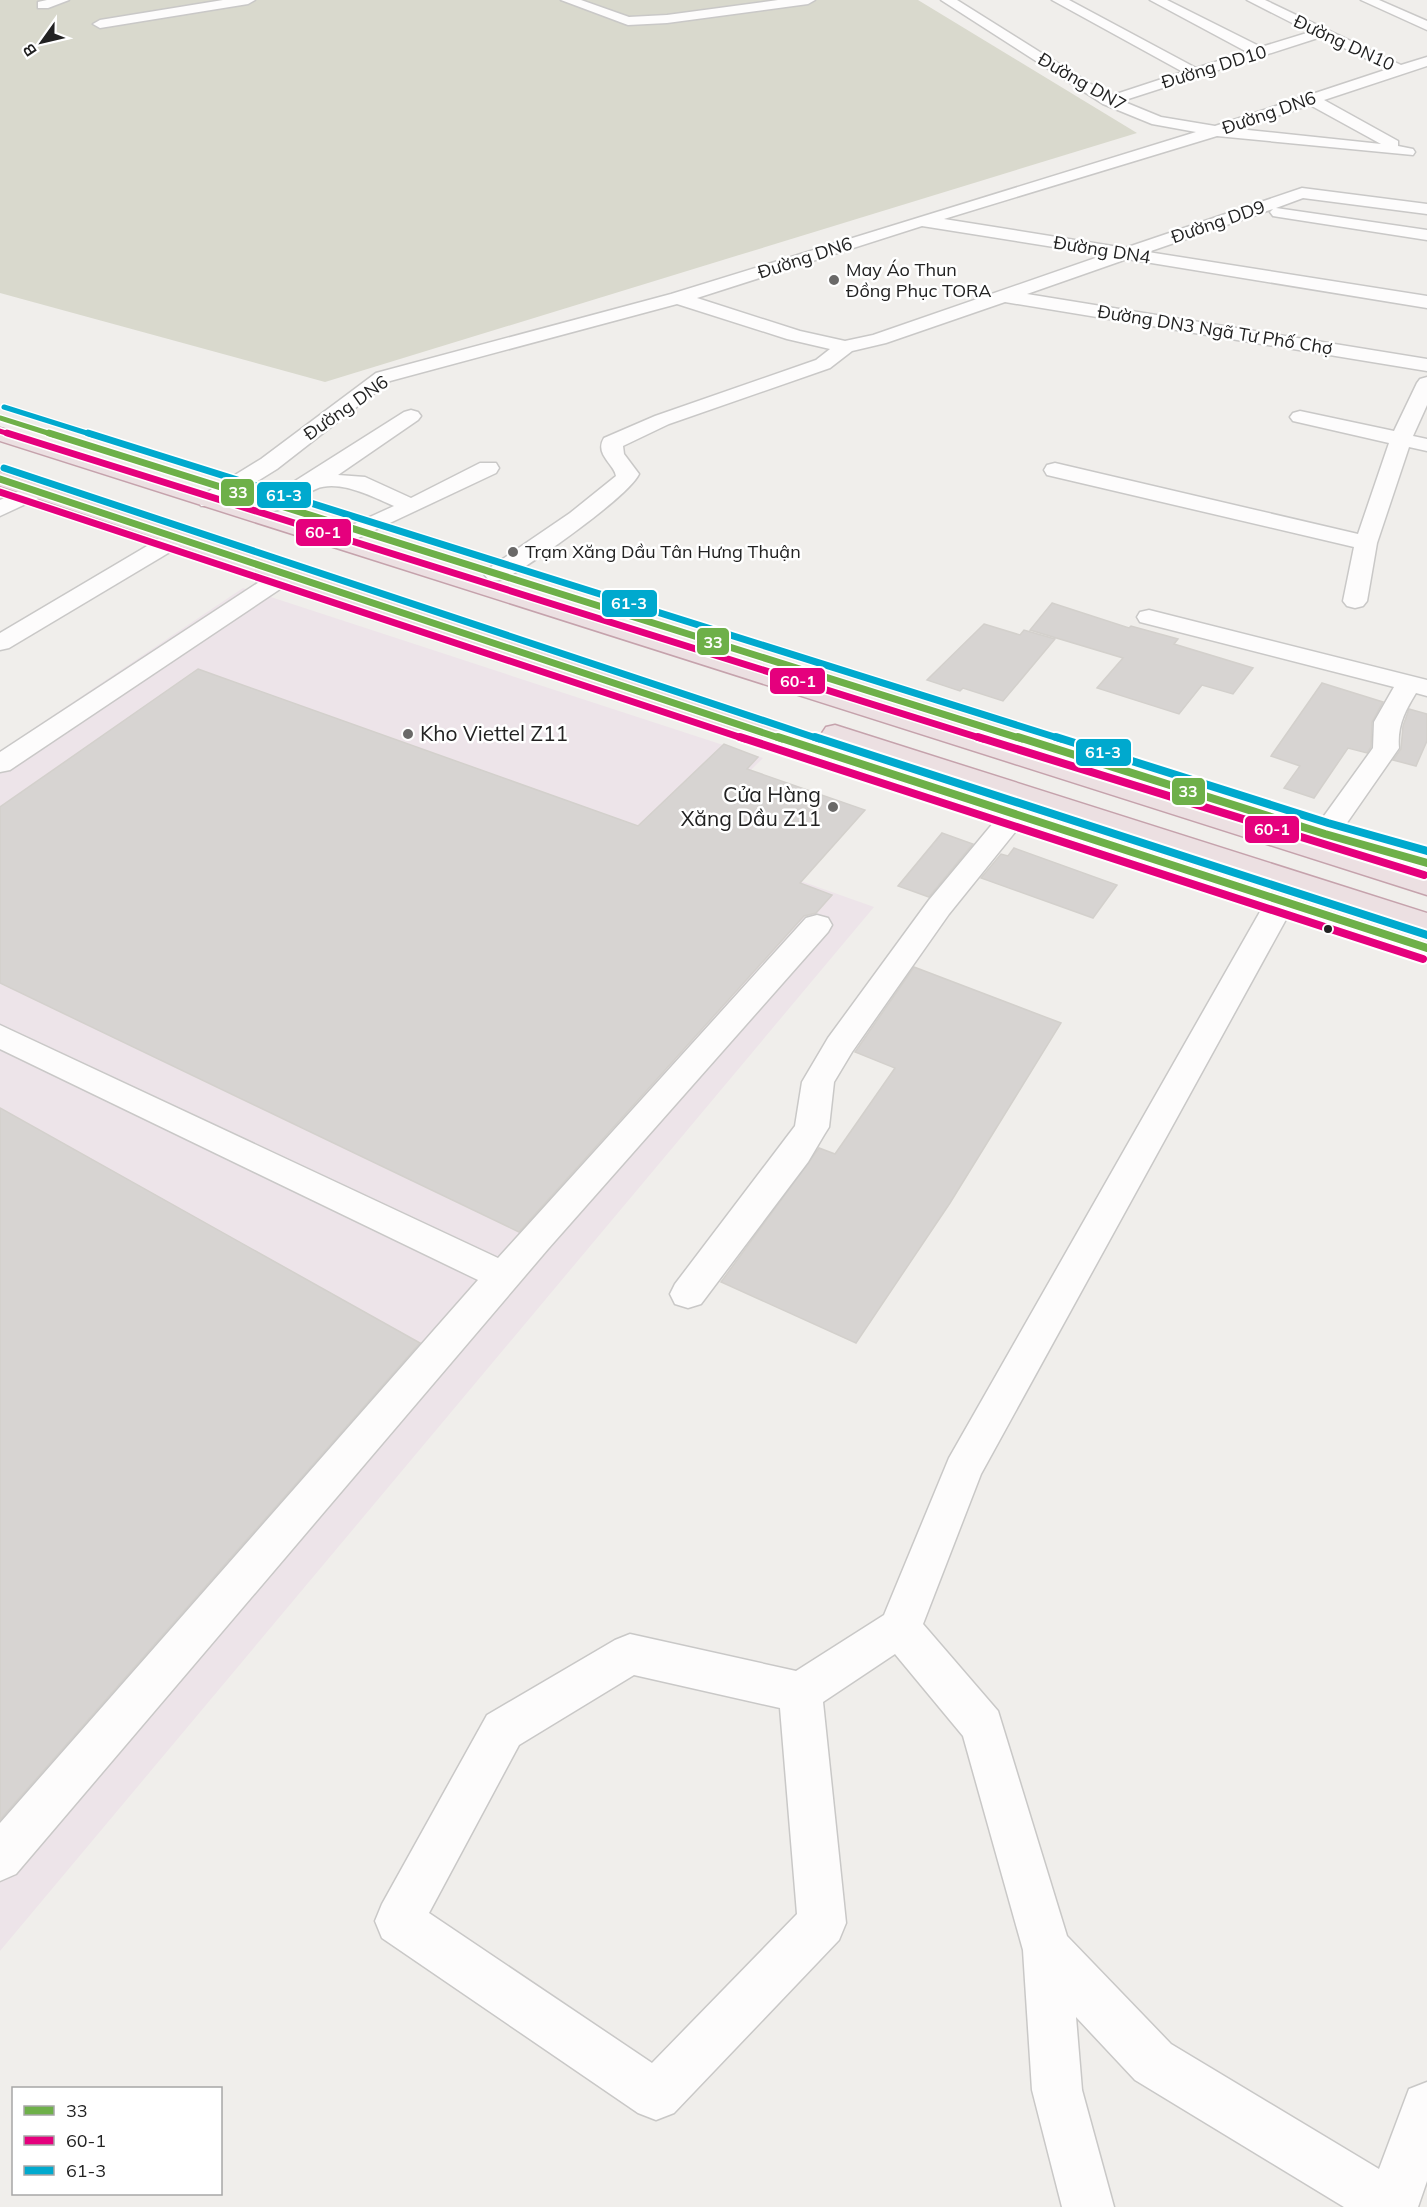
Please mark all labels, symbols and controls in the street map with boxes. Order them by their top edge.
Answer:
street label: Đường DN10 [1290,9,1398,76]
north arrow [12,12,72,72]
text: B [18,40,41,61]
street label: Đường DD10 [1159,40,1269,93]
street label: Đường DN7 [1034,47,1130,116]
street label: Đường DN6 [1219,86,1319,139]
street label: Đường DD9 [1168,195,1268,248]
street label: Đường DN4 [1052,230,1152,269]
street label: Đường DN6 [755,231,855,284]
place label: May Áo Thun Đồng Phục TORA [846,258,992,302]
marker: May Áo Thun Đồng Phục TORA [827,273,841,287]
street label: Đường DN3 Ngã Tư Phố Chợ [1096,300,1334,359]
street label: Đường DN6 [299,370,392,445]
line badge: 33 [220,478,255,507]
line badge: 61-3 [256,481,312,509]
text: 33 [228,482,248,502]
text: 61-3 [266,485,302,505]
line badge: 60-1 [295,518,352,547]
text: 60-1 [305,522,341,542]
place label: Trạm Xăng Dầu Tân Hưng Thuận [525,540,801,563]
marker: Trạm Xăng Dầu Tân Hưng Thuận [506,545,520,559]
line badge: 61-3 [601,589,658,618]
text: 61-3 [611,593,647,613]
line badge: 33 [696,627,730,656]
text: 33 [703,632,723,652]
line badge: 60-1 [769,667,826,695]
text: 60-1 [780,671,816,691]
place label: Kho Viettel Z11 [420,720,568,746]
marker: Kho Viettel Z11 [401,727,415,741]
line badge: 61-3 [1075,738,1132,767]
text: 61-3 [1085,742,1121,762]
line badge: 33 [1171,777,1206,806]
place label: Cửa Hàng Xăng Dầu Z11 [681,781,821,831]
text: 33 [1178,781,1198,801]
marker: Cửa Hàng Xăng Dầu Z11 [826,800,840,814]
line badge: 60-1 [1244,815,1300,844]
text: 60-1 [1254,819,1290,839]
unlabelled marker [1322,923,1334,935]
legend [12,2087,222,2195]
text: 33 [66,2099,88,2122]
text: 60-1 [66,2129,106,2152]
text: 61-3 [66,2159,106,2182]

